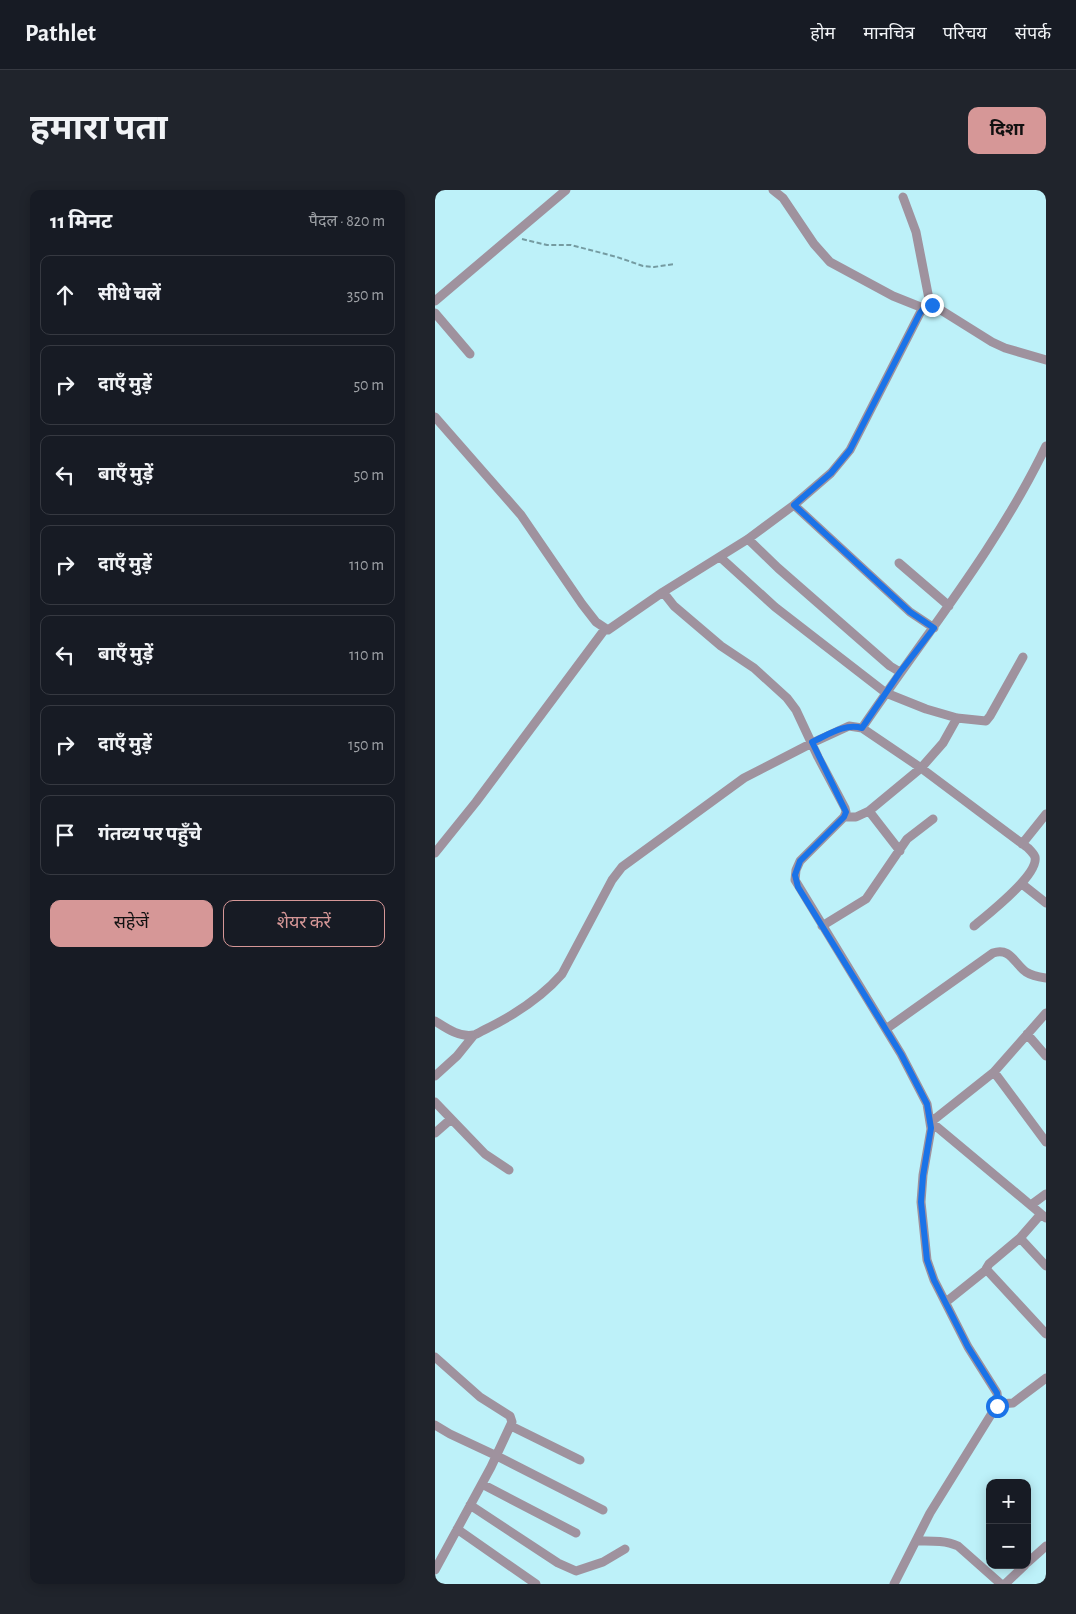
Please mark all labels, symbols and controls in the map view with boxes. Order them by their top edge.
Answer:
text: Pathlet [25,22,96,46]
text: होम [810,25,835,43]
text: मानचित्र [863,25,915,43]
text: परिचय [943,25,987,43]
text: संपर्क [1015,25,1051,43]
button: दिशा [968,107,1046,154]
text: हमारा पता [30,111,167,146]
text: 11 मिनट [50,211,112,232]
text: पैदल · 820 m [309,213,385,229]
icon: ahead [51,281,79,309]
text: सीधे चलें [98,285,161,304]
text: 350 m [347,287,384,303]
route end [921,294,944,317]
icon: right [51,371,79,399]
text: दाएँ मुड़ें [98,375,152,394]
text: 50 m [353,377,384,393]
icon: left [51,461,79,489]
text: बाएँ मुड़ें [98,465,153,484]
text: 50 m [353,467,384,483]
icon: right [51,551,79,579]
text: दाएँ मुड़ें [98,555,152,574]
text: 110 m [349,557,384,573]
icon: left [51,641,79,669]
text: बाएँ मुड़ें [98,645,153,664]
text: 110 m [349,647,384,663]
icon: right [51,731,79,759]
text: दाएँ मुड़ें [98,735,152,754]
text: 150 m [348,737,384,753]
icon: arrive [51,821,79,849]
text: गंतव्य पर पहुँचे [98,825,201,844]
button: सहेजें [50,900,213,947]
button: शेयर करें [223,900,385,947]
route start [986,1395,1009,1418]
map controls [986,1479,1031,1569]
button: + [986,1479,1031,1524]
button: − [986,1524,1031,1569]

